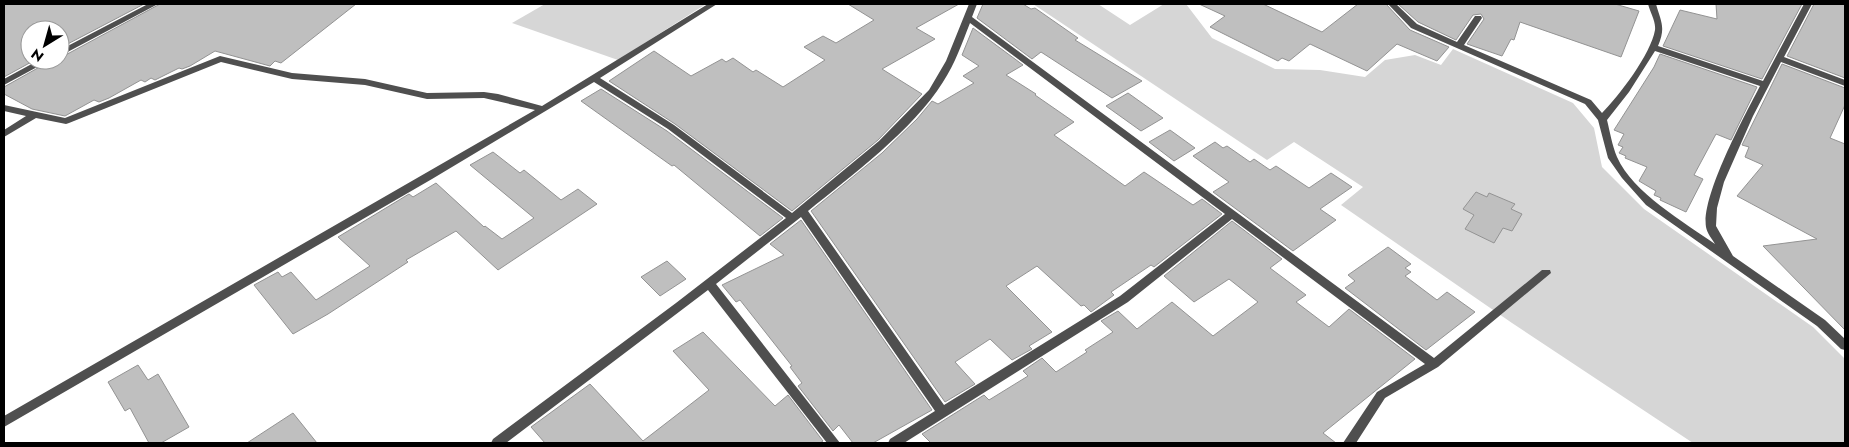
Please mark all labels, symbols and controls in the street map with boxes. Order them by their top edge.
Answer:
north arrow [20,20,70,70]
text: N [27,44,48,67]

